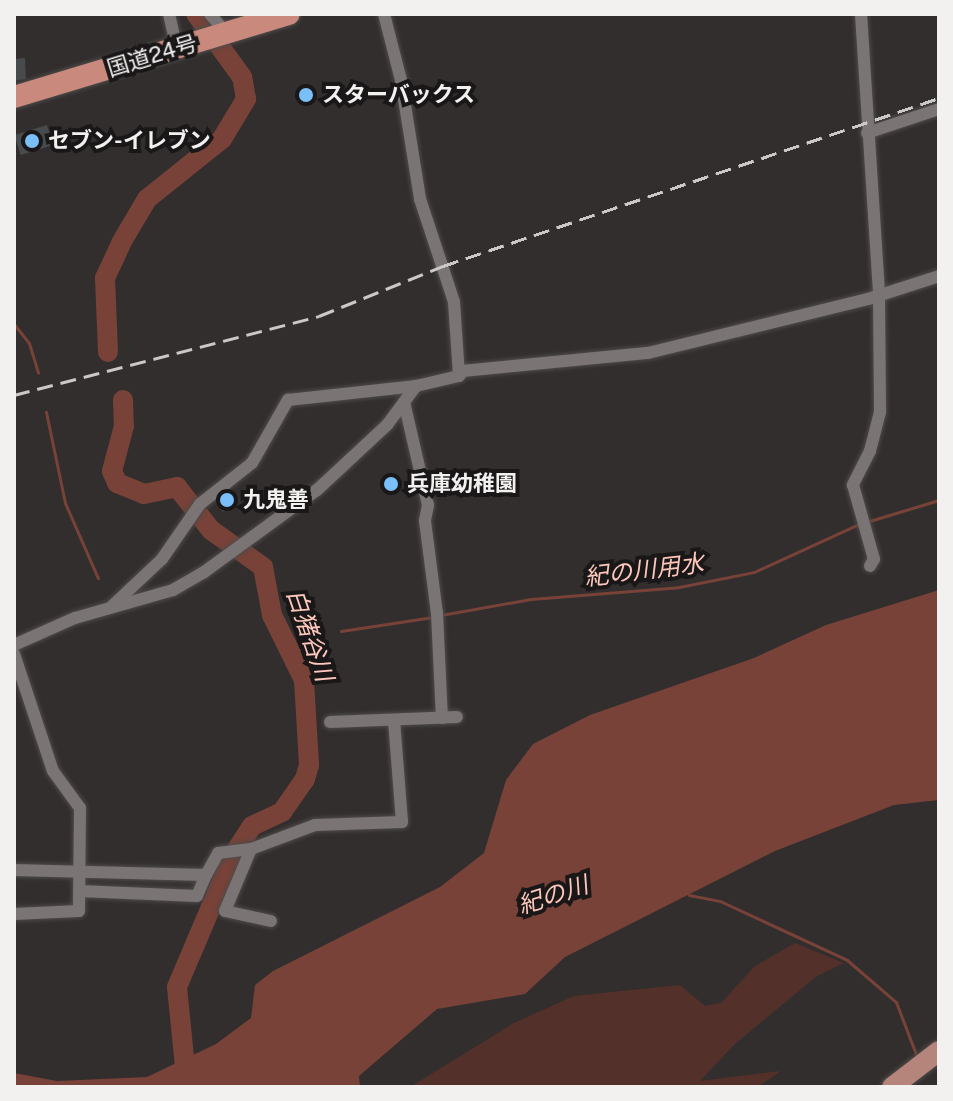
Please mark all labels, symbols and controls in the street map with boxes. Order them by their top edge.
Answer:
street label: 国道24号 [104,30,200,82]
place label: スターバックス [322,82,476,108]
marker: スターバックス [297,86,315,104]
place label: セブン-イレブン [48,128,211,154]
marker: セブン-イレブン [23,132,41,150]
place label: 兵庫幼稚園 [407,471,517,497]
marker: 兵庫幼稚園 [382,475,400,493]
place label: 九鬼善 [243,487,309,513]
marker: 九鬼善 [218,491,236,509]
water label: 紀の川用水 [583,548,705,592]
water label: 白猪谷川 [281,585,339,685]
water label: 紀の川 [514,870,592,920]

